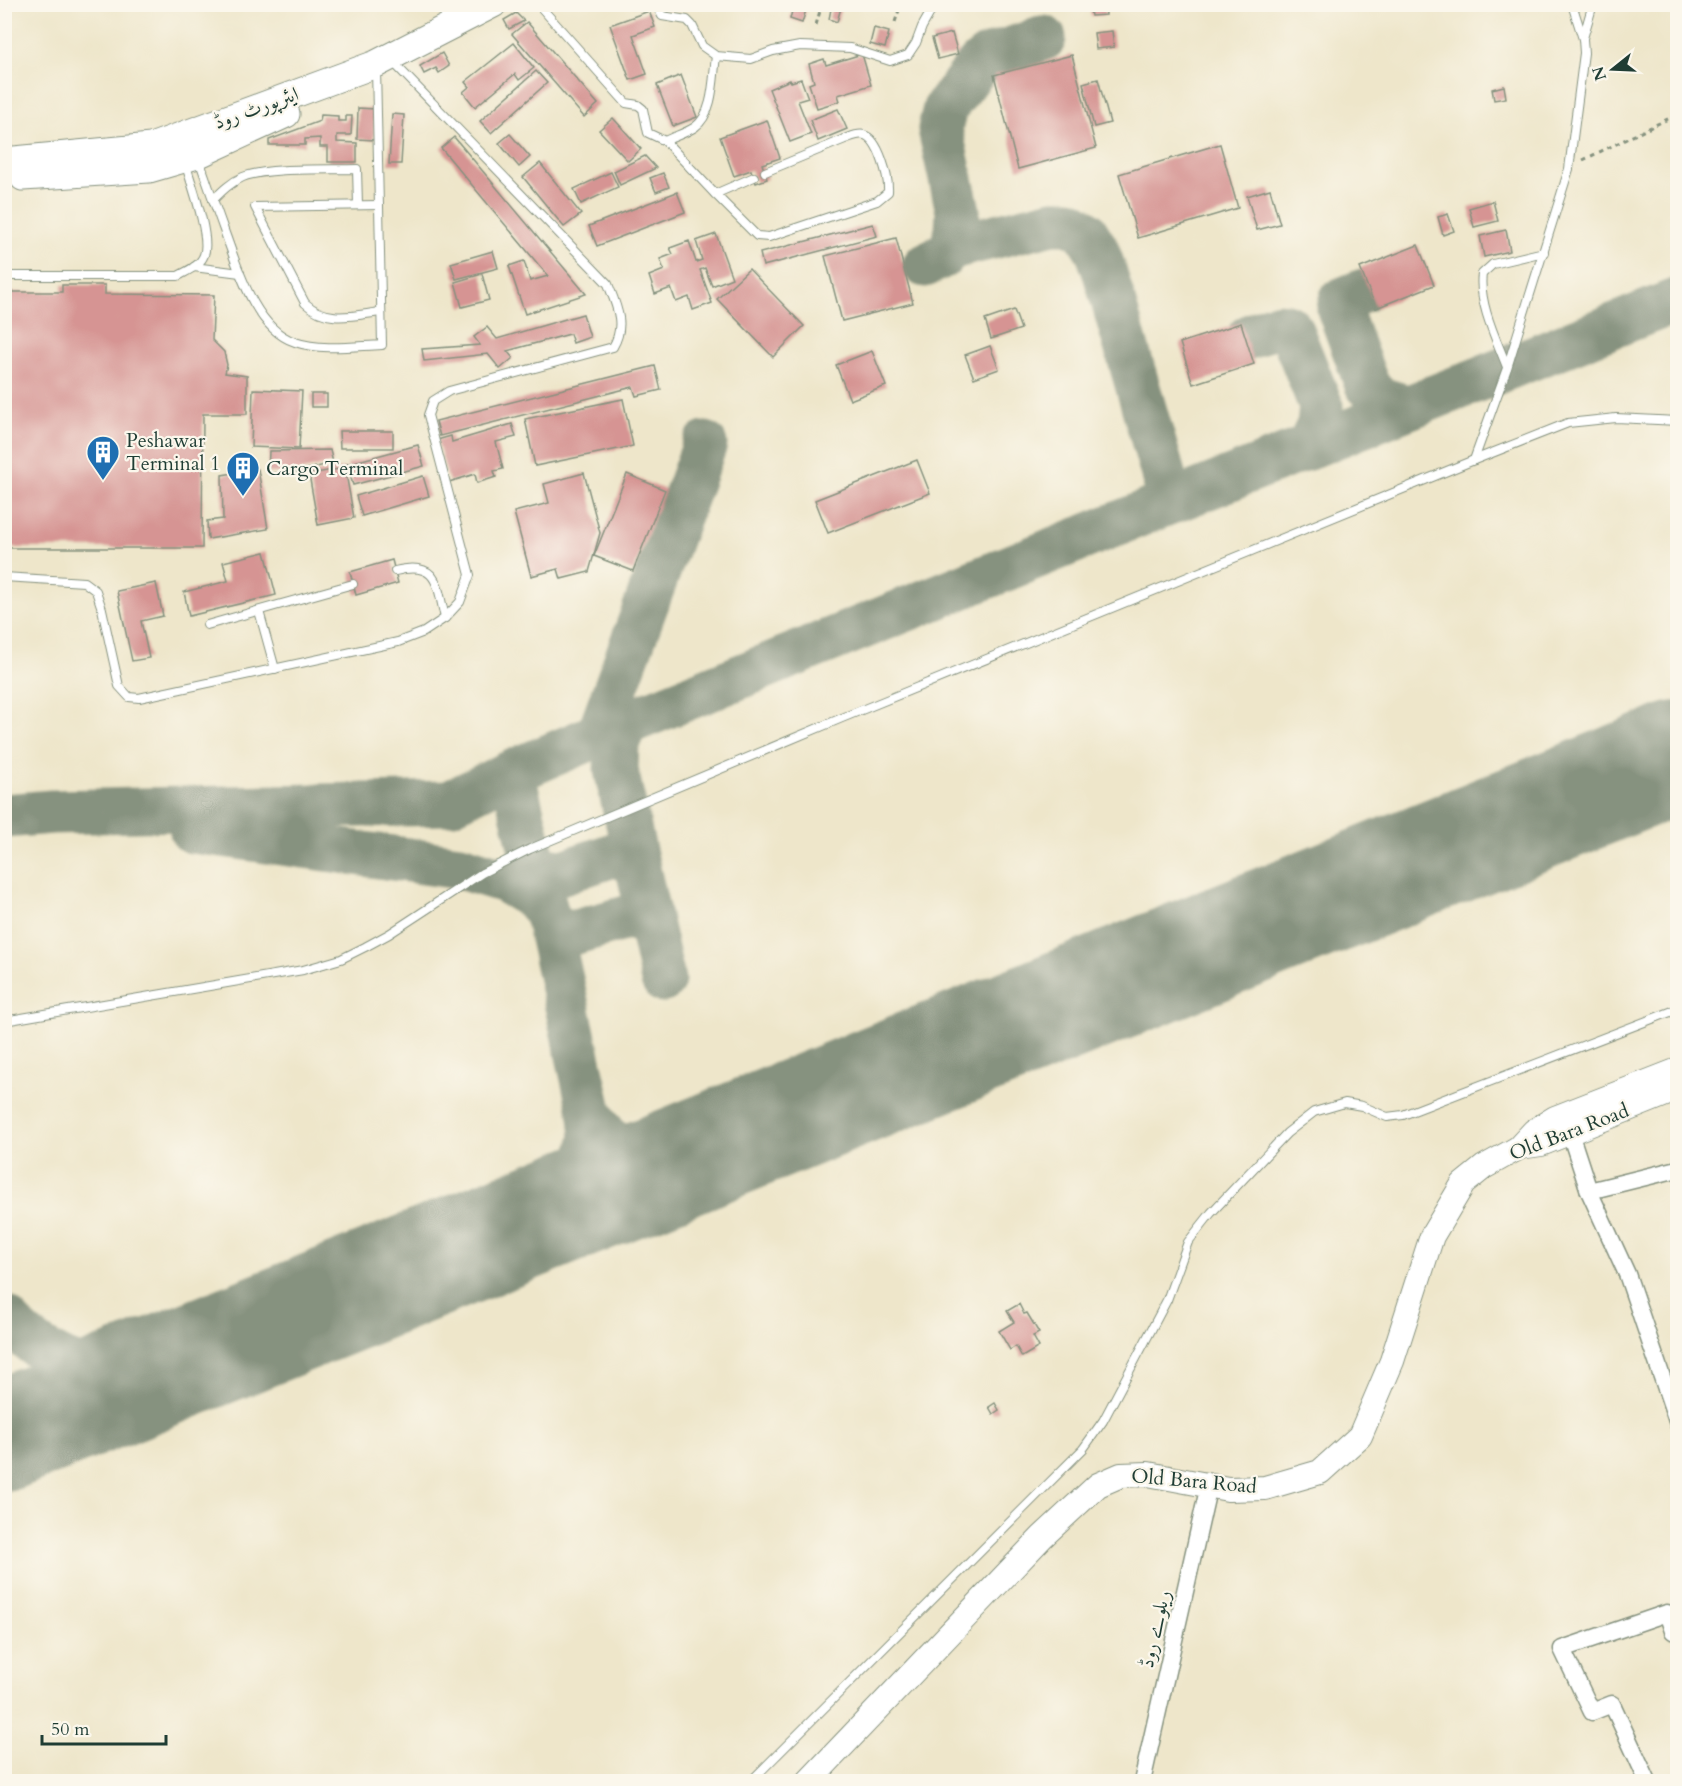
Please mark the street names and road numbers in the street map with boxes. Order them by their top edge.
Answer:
street label: ایئرپورٹ روڈ [210,80,302,137]
street label: Old Bara Road [1505,1097,1633,1167]
street label: Old Bara Road [1130,1462,1258,1500]
street label: ریلوے روڈ [1133,1587,1177,1671]

